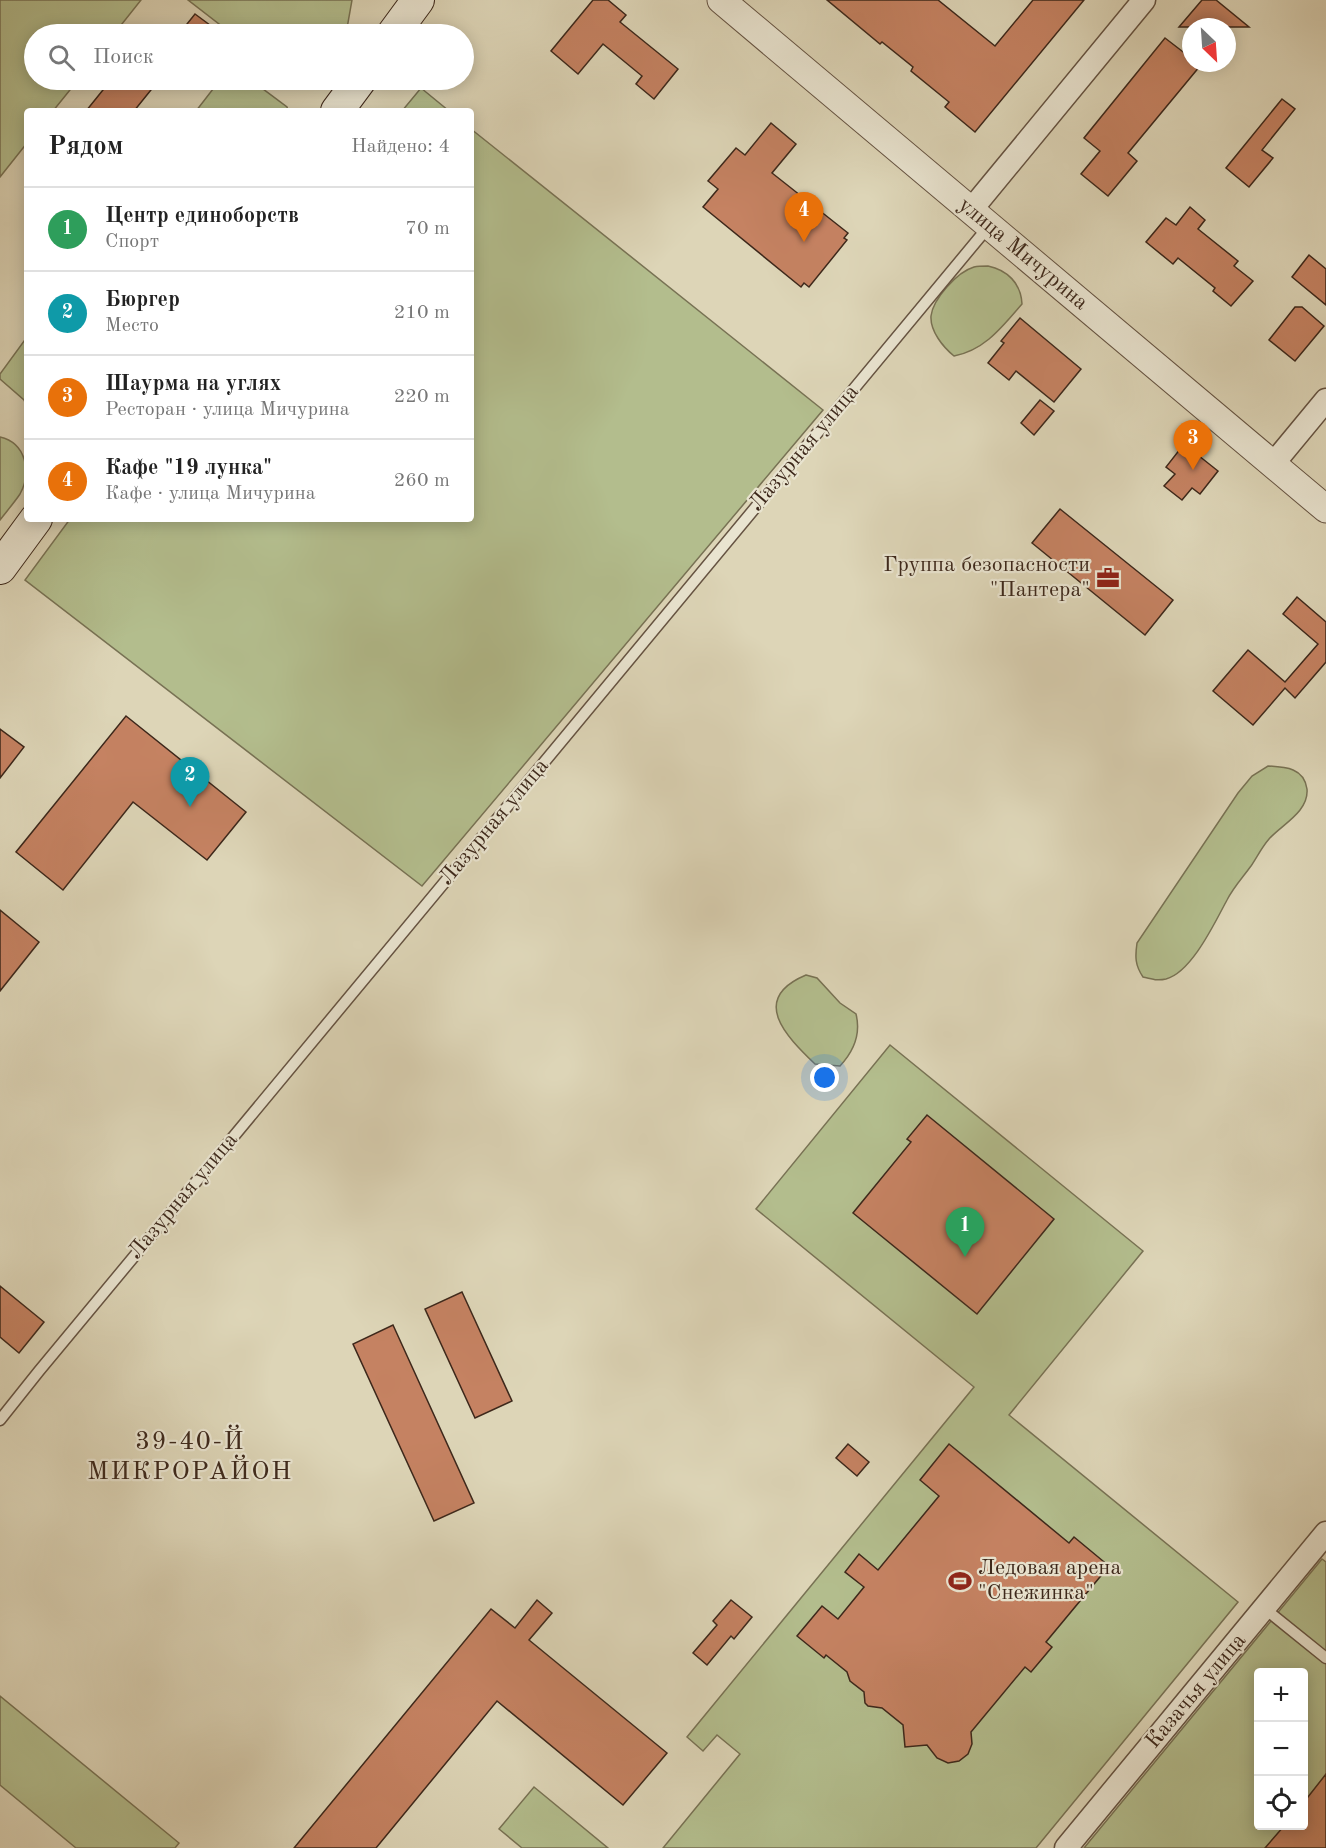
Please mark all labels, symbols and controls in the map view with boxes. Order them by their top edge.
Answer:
north arrow [1182,18,1236,72]
search box [24,24,474,90]
icon: search [45,41,78,74]
text: Поиск [93,46,154,68]
text: Рядом [48,134,123,160]
text: Найдено: 4 [351,137,450,157]
pin: 4 [784,192,824,242]
street label: улица Мичурина [954,194,1092,314]
text: Центр единоборств [105,205,299,227]
text: 1 [62,219,73,239]
text: 70 m [405,219,450,239]
text: Спорт [105,232,159,252]
text: Бюргер [105,289,180,311]
text: 2 [62,303,73,323]
text: 210 m [394,303,450,323]
text: Место [105,316,159,336]
text: Шаурма на углях [105,373,281,395]
street label: Лазурная улица [745,381,863,515]
text: 3 [62,387,73,407]
text: 220 m [394,387,450,407]
text: Ресторан · улица Мичурина [105,400,350,420]
pin: 3 [1174,420,1212,470]
text: Кафе "19 лунка" [105,457,272,479]
text: 4 [62,471,73,491]
text: 260 m [394,471,450,491]
text: Кафе · улица Мичурина [105,484,316,504]
place label: Группа безопасности "Пантера" [883,554,1090,601]
office icon: Группа безопасности "Пантера" [1095,565,1121,591]
street label: Лазурная улица [435,755,553,889]
pin: 2 [170,758,210,807]
your location [810,1063,839,1092]
street label: Лазурная улица [124,1129,242,1263]
pin: 1 [946,1208,984,1257]
district label: 39-40-Й МИКРОРАЙОН [87,1424,293,1485]
place label: Ледовая арена "Снежинка" [978,1557,1121,1604]
sports icon: Ледовая арена "Снежинка" [947,1568,973,1594]
street label: Казачья улица [1142,1629,1250,1753]
map controls [1254,1668,1308,1830]
button: + [1254,1668,1308,1722]
button: − [1254,1722,1308,1776]
button: locate [1254,1776,1308,1830]

